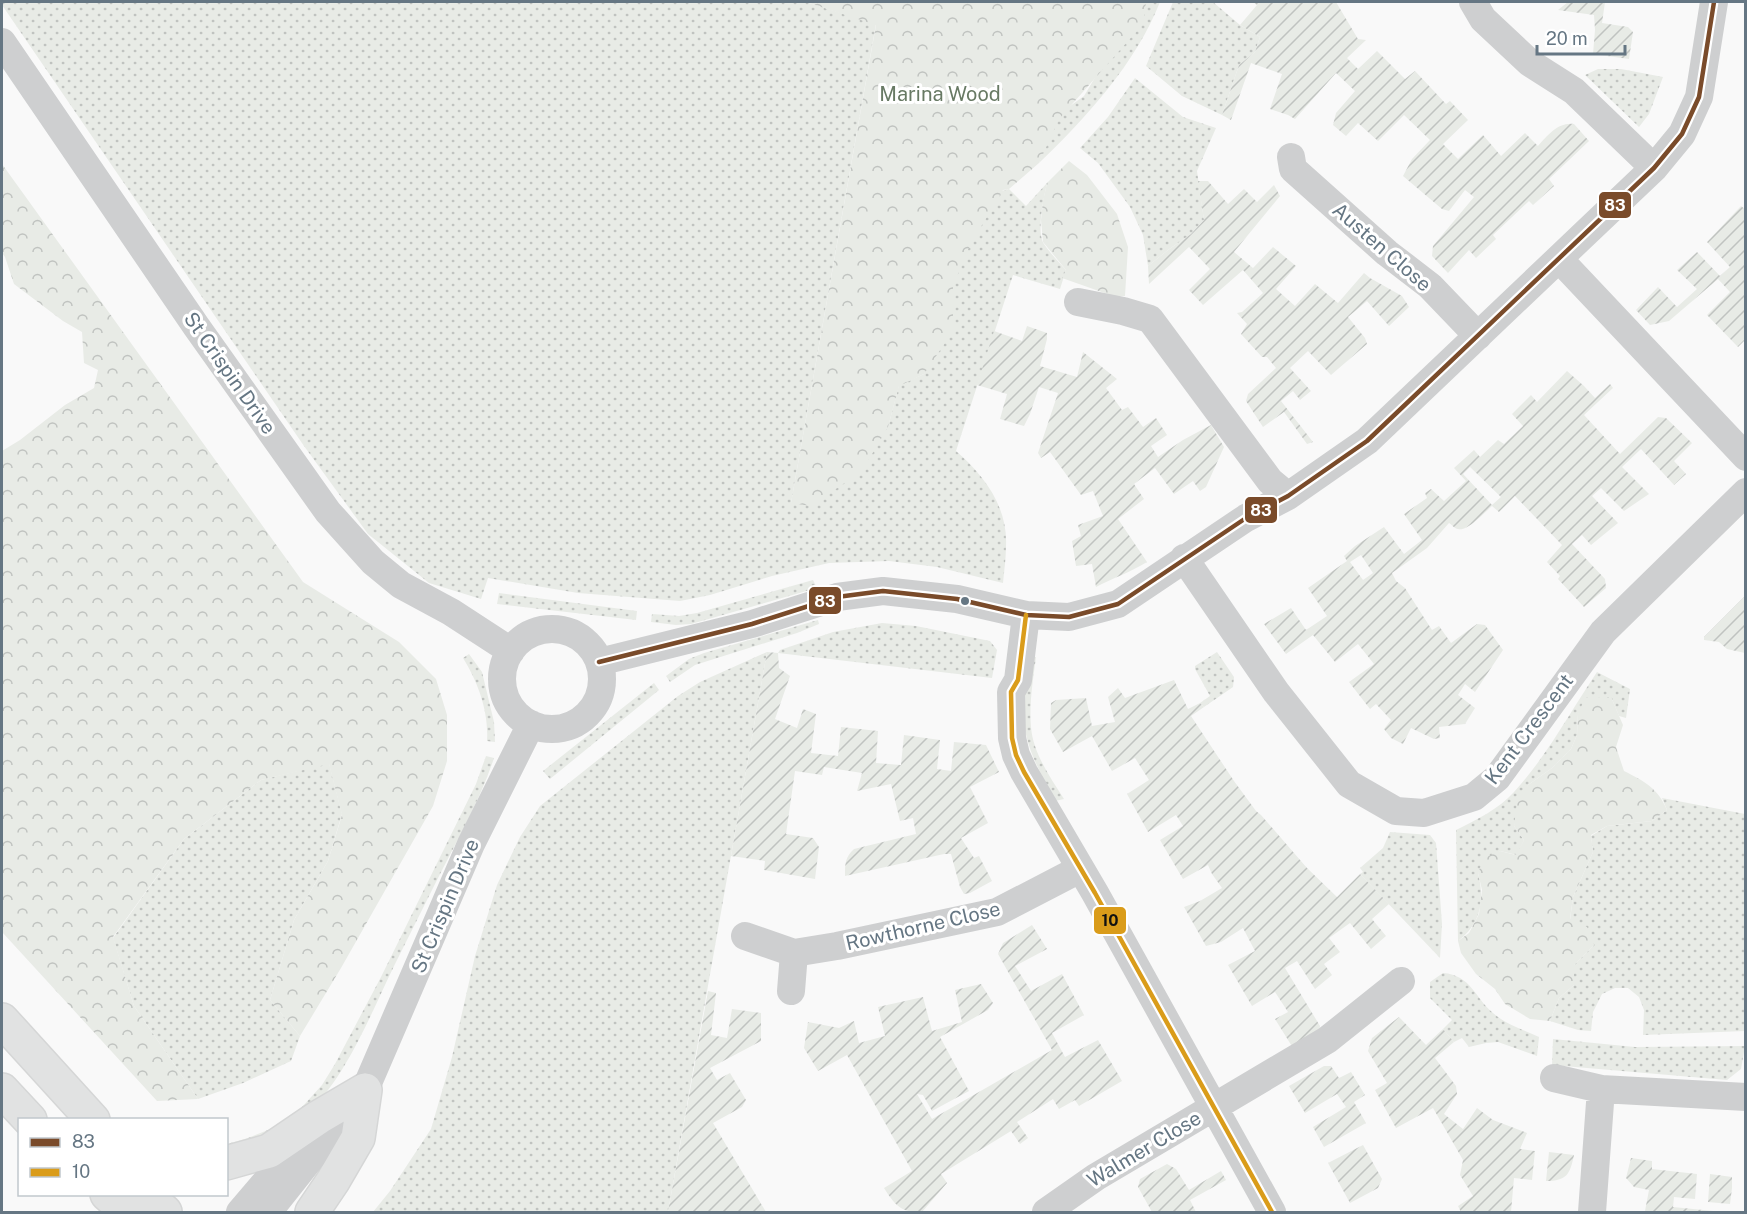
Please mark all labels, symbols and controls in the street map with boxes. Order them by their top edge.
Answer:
scale bar [1537,18,1626,56]
text: 20 m [1546,28,1588,49]
park label: Marina Wood [879,82,1001,106]
line badge: 83 [1598,191,1632,219]
text: 83 [1604,196,1626,215]
street label: Austen Close [1328,198,1436,296]
street label: St Crispin Drive [179,307,281,439]
line badge: 83 [1244,496,1278,524]
text: 83 [1250,501,1272,520]
line badge: 83 [808,586,842,615]
text: 83 [814,592,836,611]
unlabelled marker [959,595,971,607]
street label: Kent Crescent [1480,669,1578,789]
street label: St Crispin Drive [406,835,484,977]
street label: Rowthorne Close [843,897,1003,955]
line badge: 10 [1093,906,1127,935]
text: 10 [1101,911,1119,930]
street label: Walmer Close [1083,1106,1205,1192]
legend [18,1118,228,1196]
text: 83 [72,1131,95,1152]
text: 10 [72,1161,90,1182]

